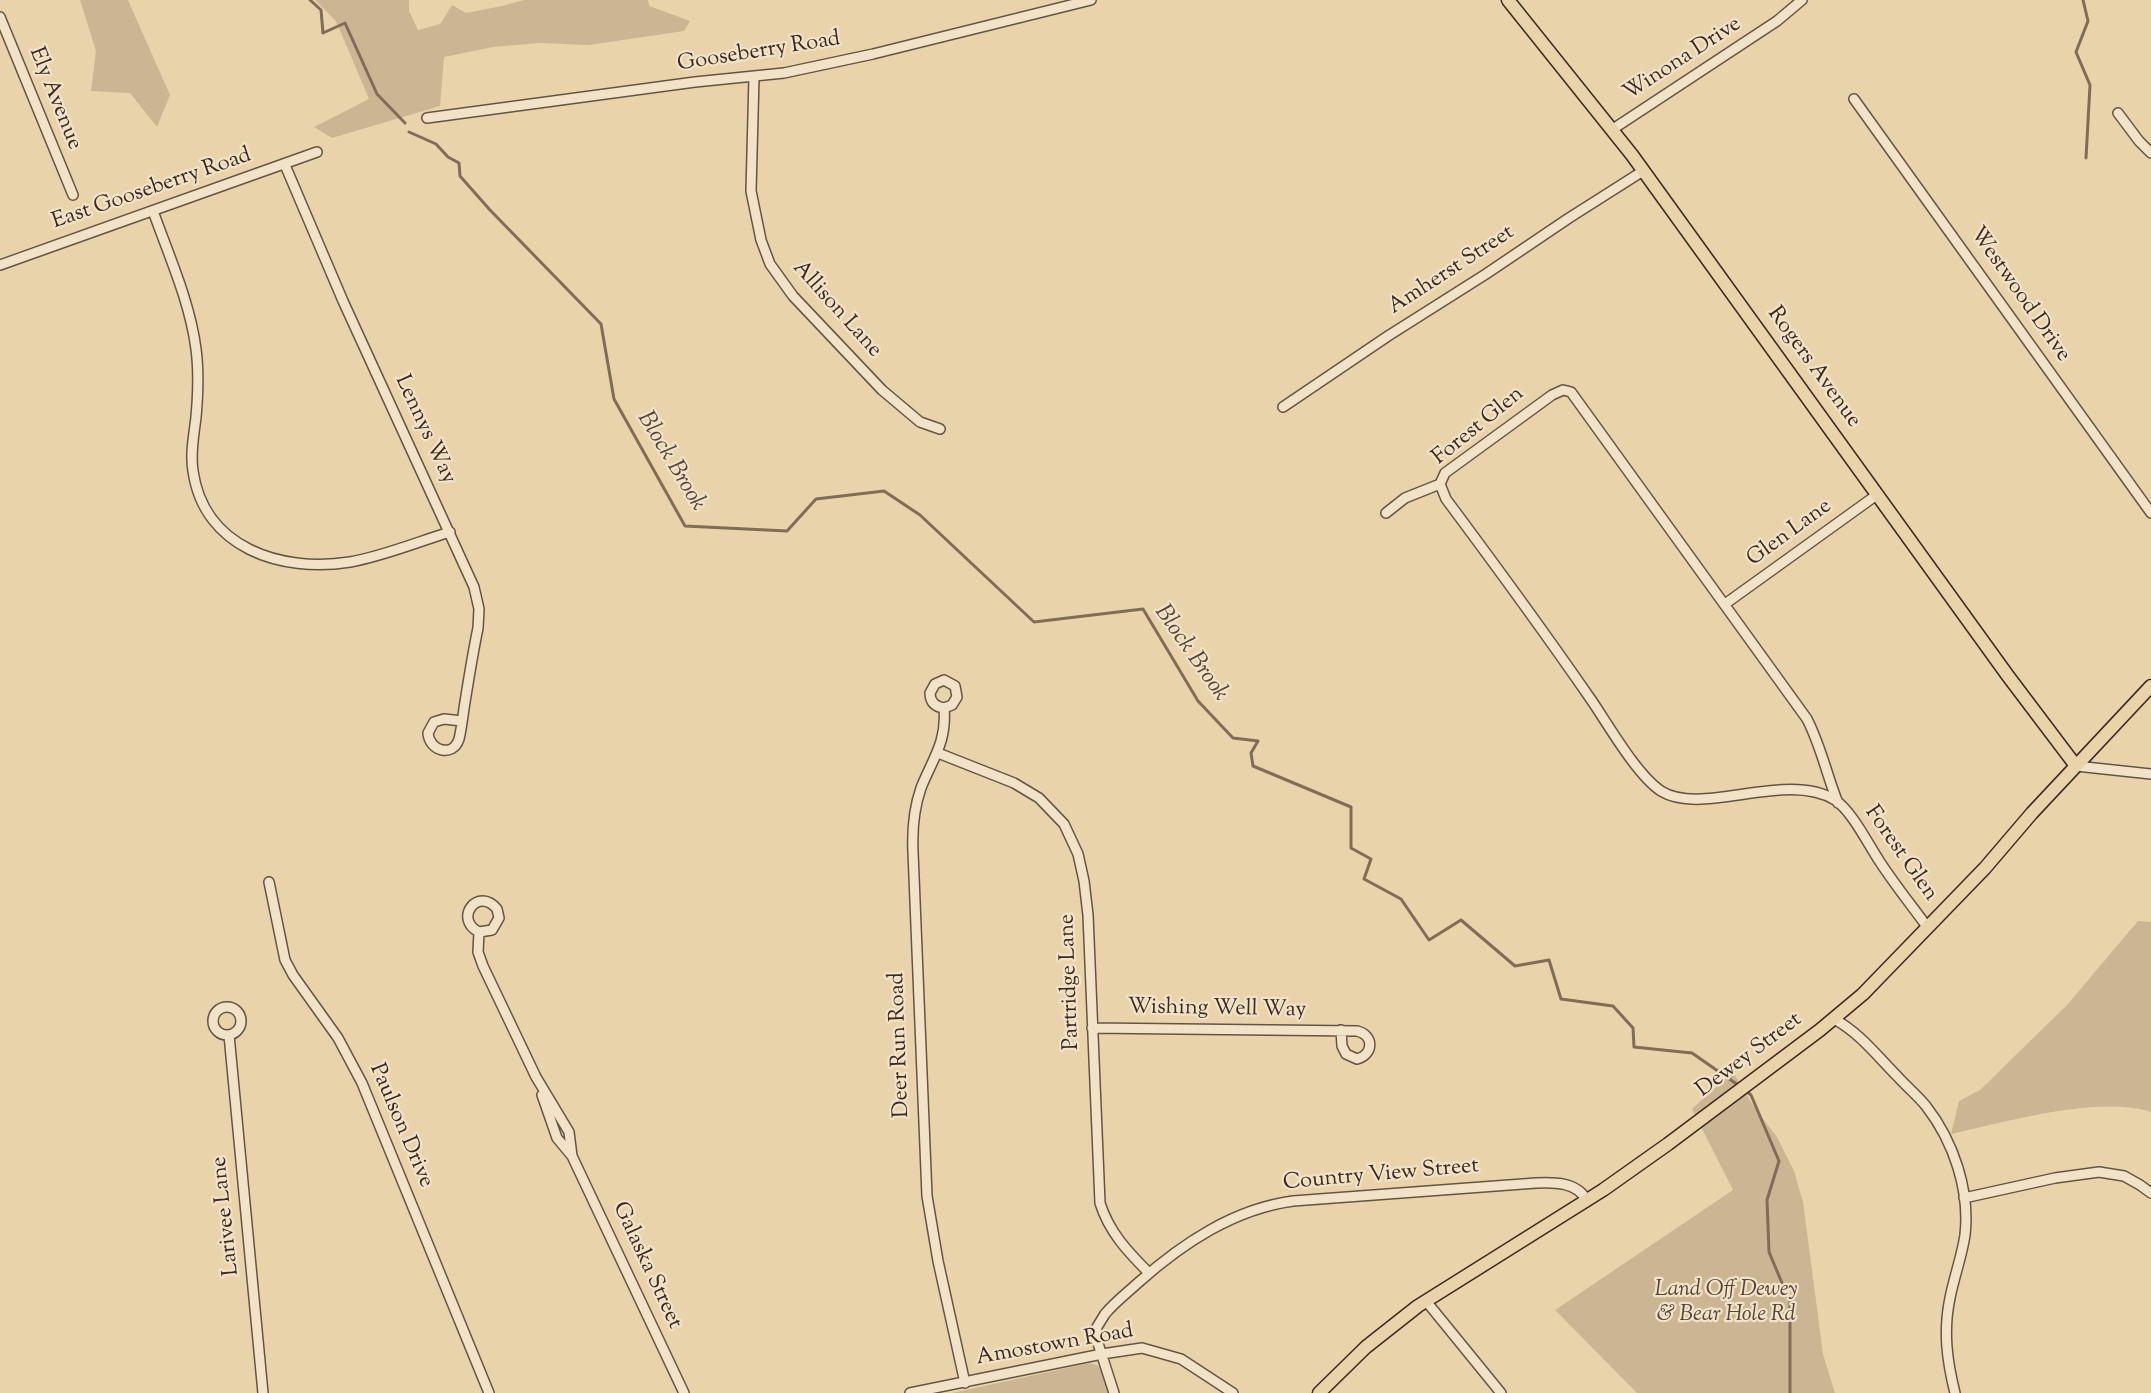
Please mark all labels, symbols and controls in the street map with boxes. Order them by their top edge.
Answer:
street label: Winona Drive [1619,12,1747,108]
street label: Gooseberry Road [676,27,842,79]
street label: Ely Avenue [21,44,87,154]
street label: East Gooseberry Road [49,144,255,236]
street label: Amherst Street [1384,220,1520,322]
street label: Westwood Drive [1963,222,2075,368]
street label: Allison Lane [786,256,886,364]
street label: Rogers Avenue [1760,302,1866,434]
street label: Lennys Way [387,371,461,489]
street label: Forest Glen [1428,382,1530,472]
water label: Block Brook [629,407,711,517]
street label: Glen Lane [1742,494,1838,574]
water label: Block Brook [1146,600,1234,708]
street label: Forest Glen [1858,801,1942,907]
street label: Partridge Lane [1055,913,1087,1051]
street label: Deer Run Road [885,972,917,1118]
street label: Wishing Well Way [1127,995,1307,1025]
street label: Dewey Street [1692,1008,1808,1104]
street label: Paulson Drive [362,1060,438,1192]
street label: Country View Street [1282,1154,1480,1198]
street label: Larivee Lane [208,1155,246,1277]
street label: Galaska Street [605,1198,687,1334]
park label: Land Off Dewey & Bear Hole Rd [1654,1278,1798,1330]
street label: Amostown Road [974,1319,1136,1373]

